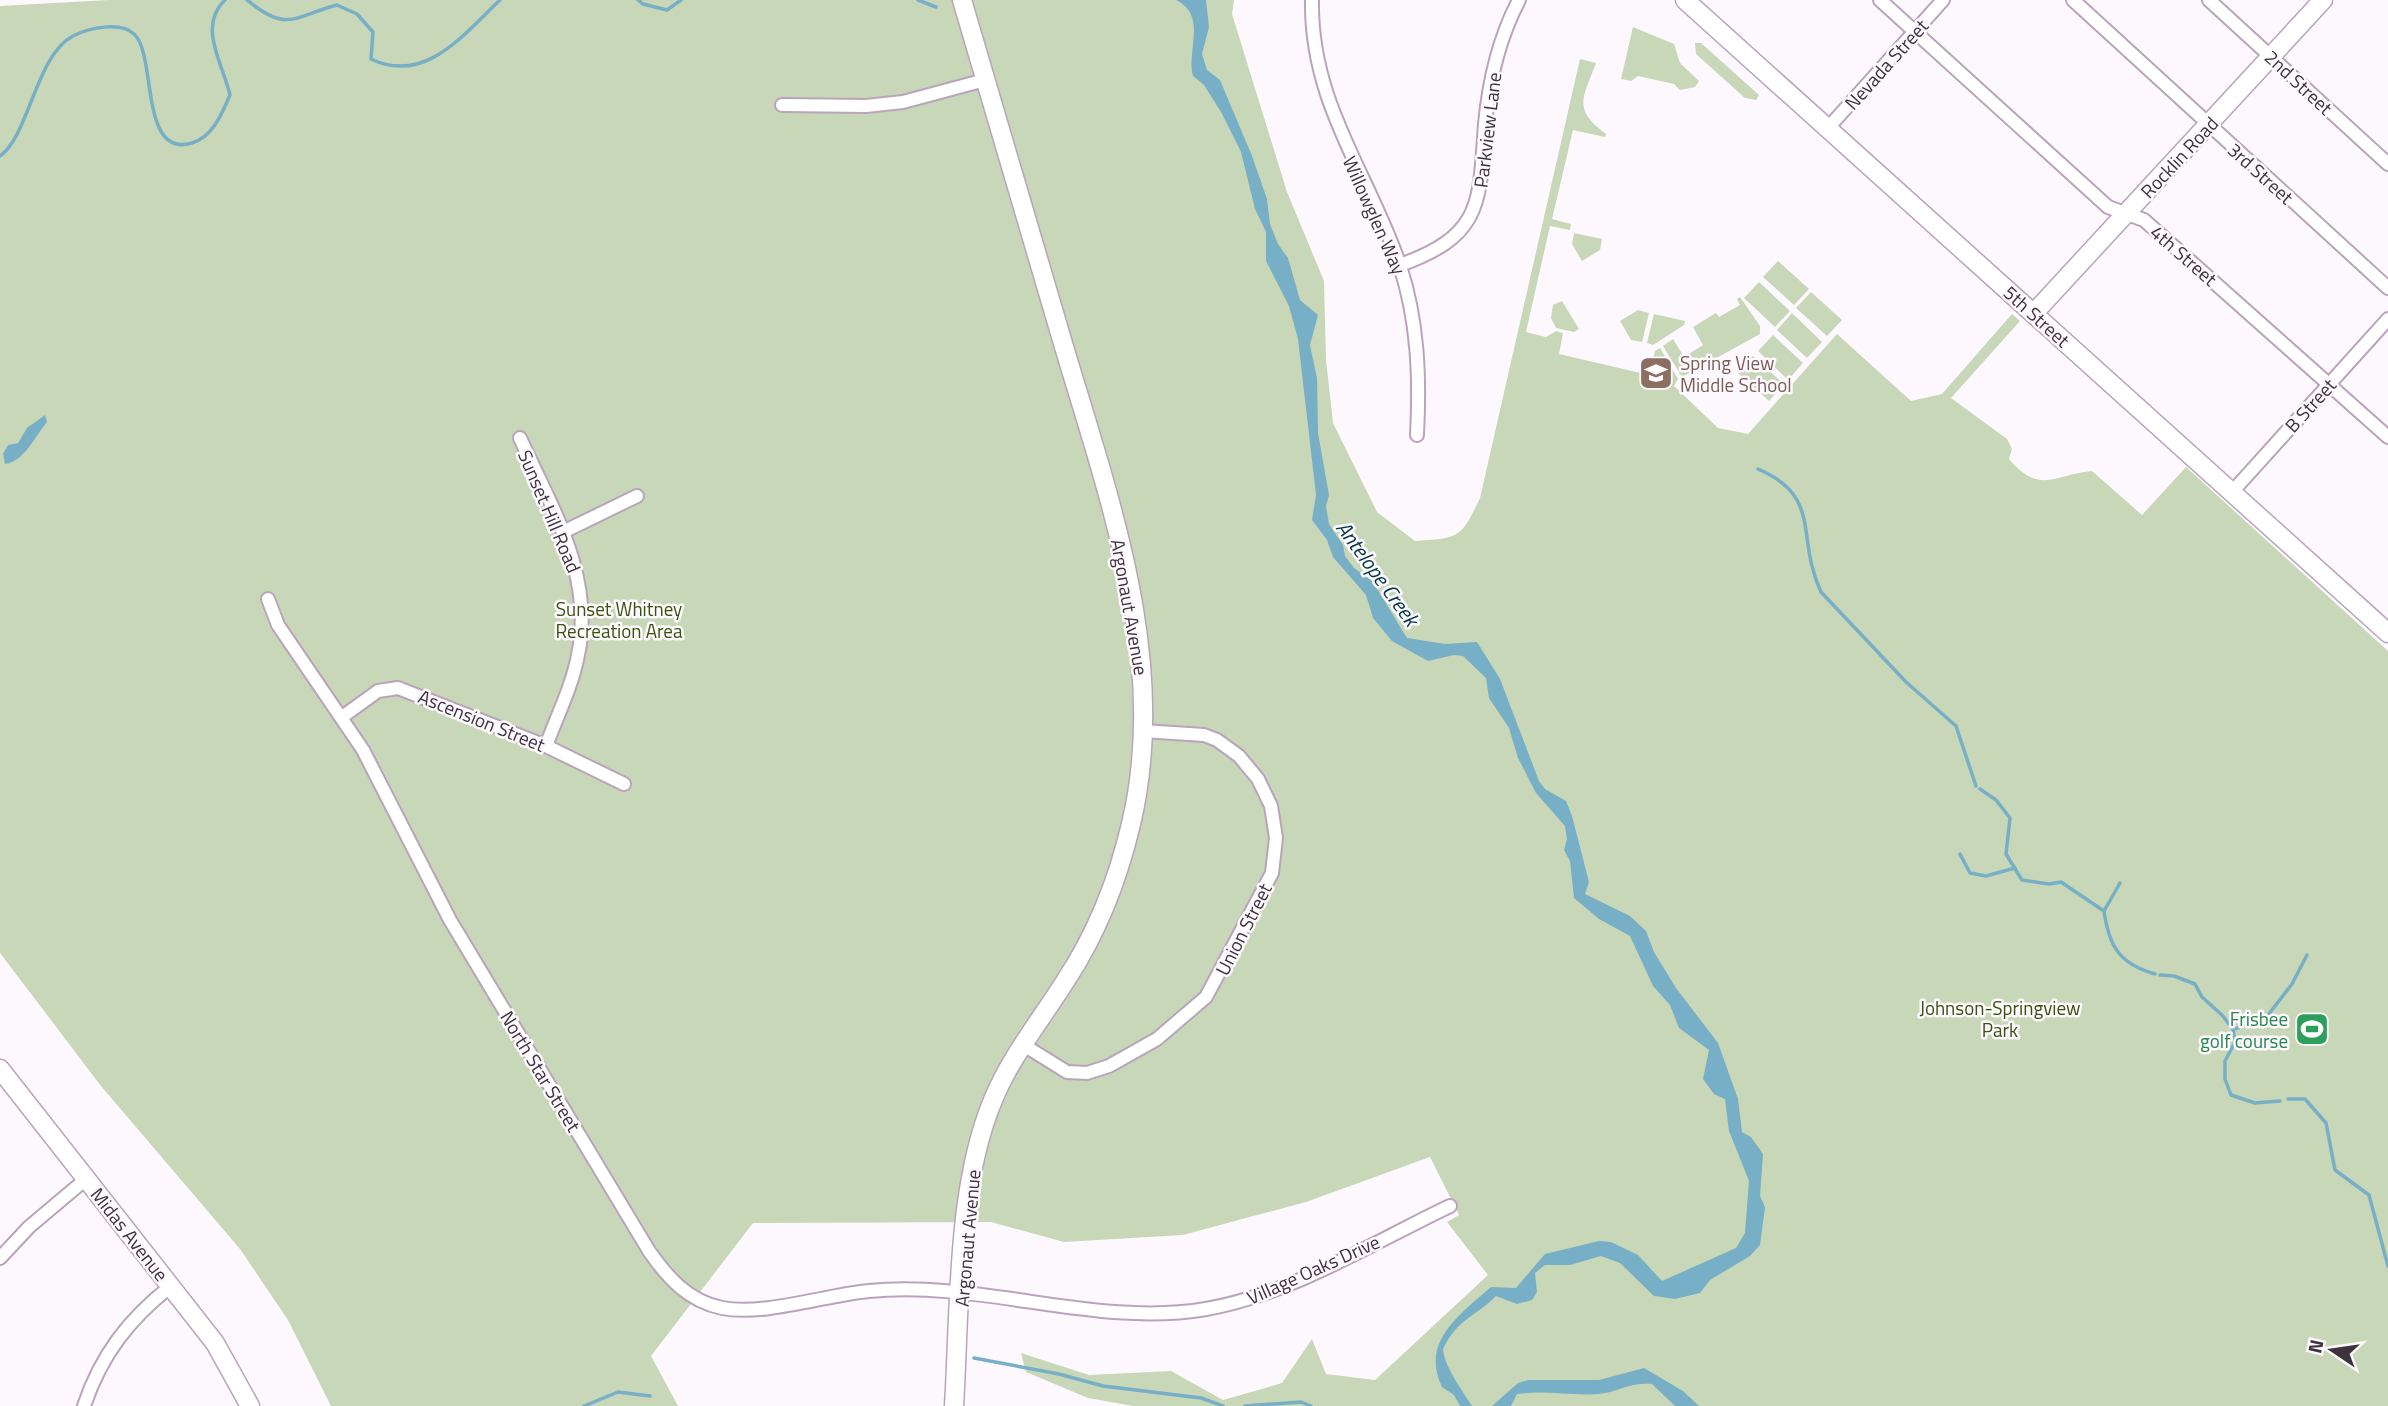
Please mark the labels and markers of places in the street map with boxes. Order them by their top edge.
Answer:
place label: Spring View Middle School [1680,348,1792,399]
school or university icon: Spring View Middle School [1637,354,1675,392]
place label: Frisbee golf course [2200,1004,2288,1055]
sports icon: Frisbee golf course [2293,1010,2331,1048]

